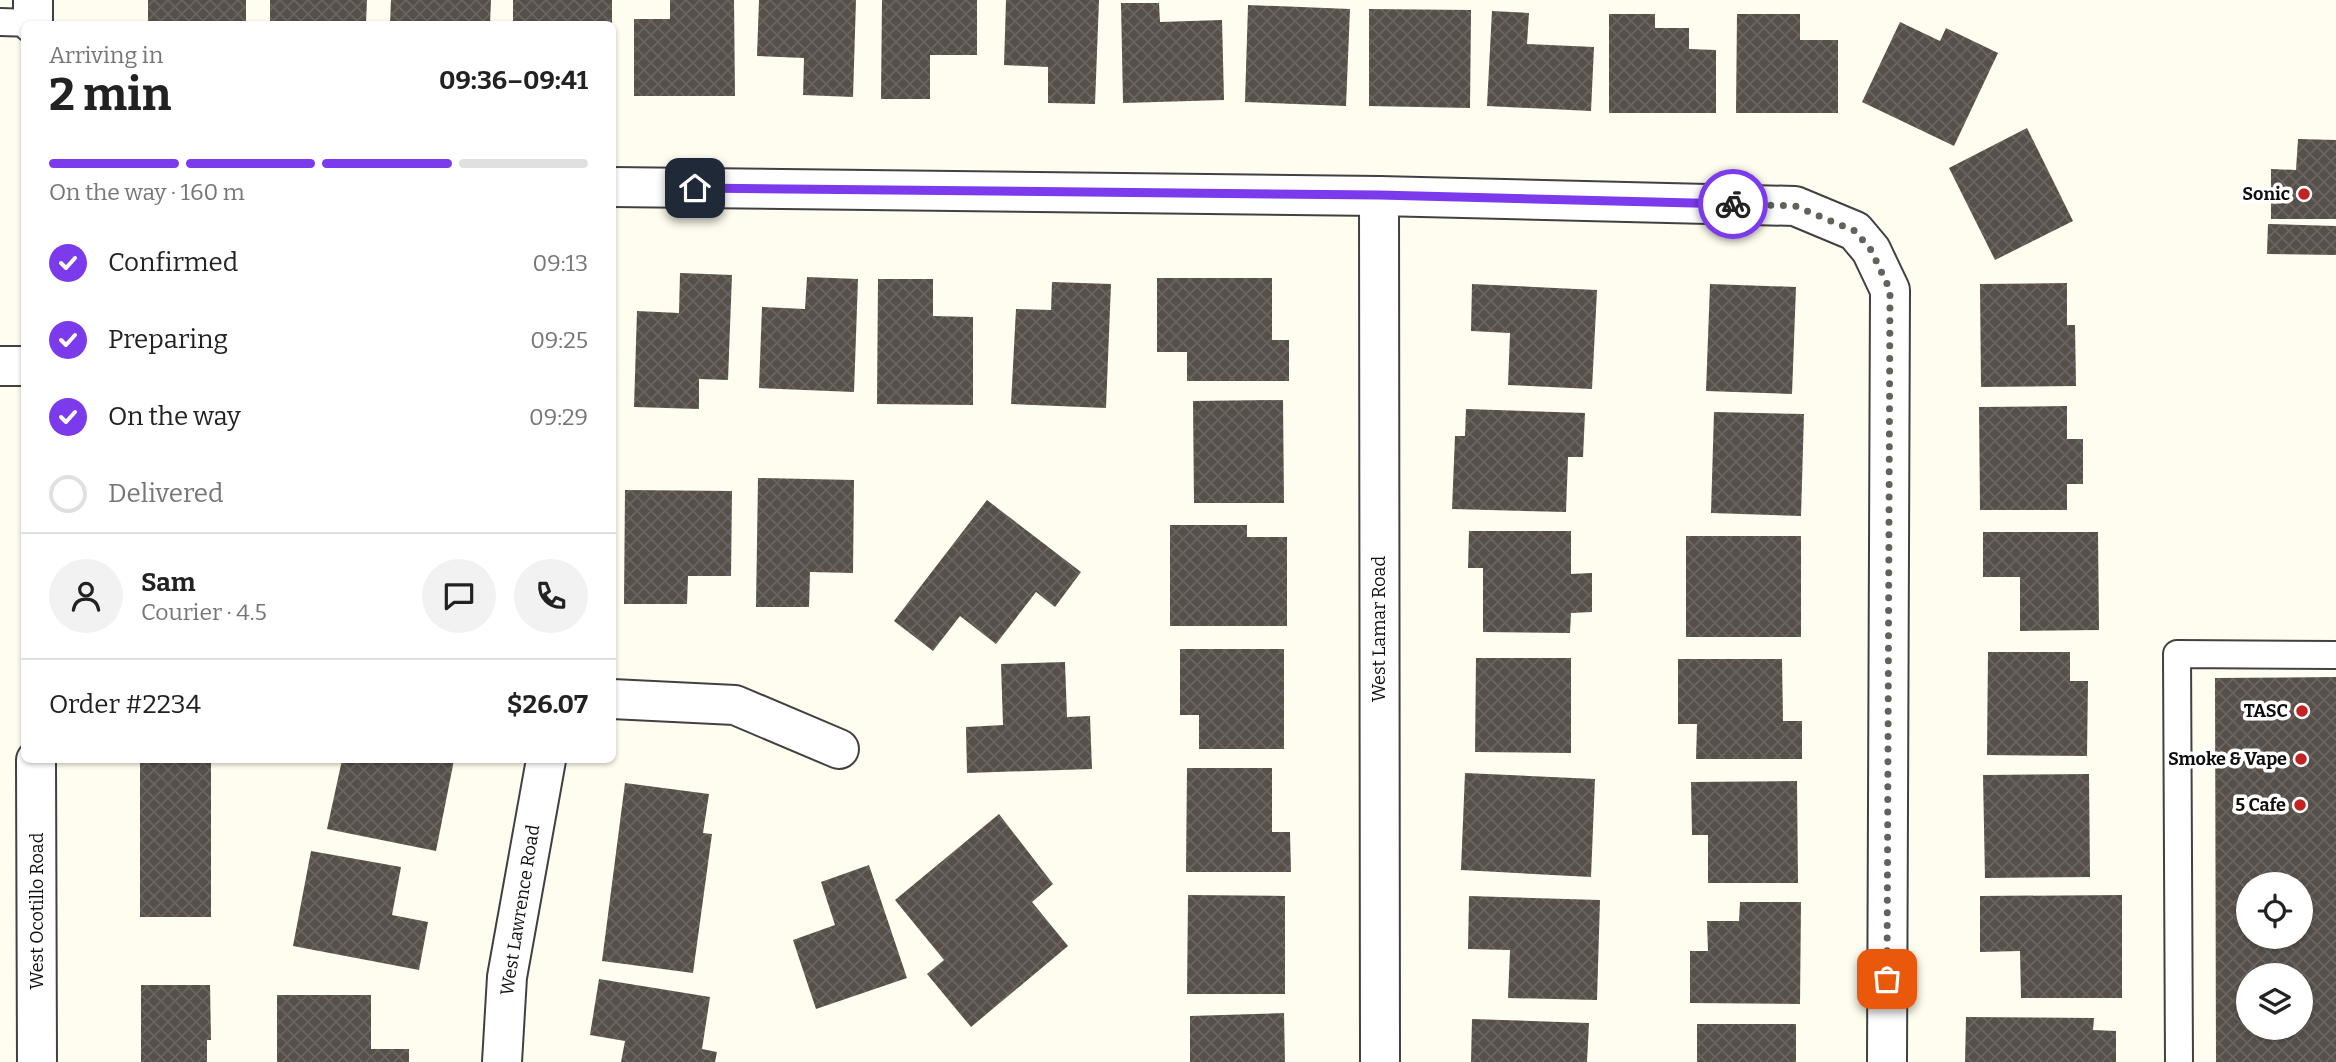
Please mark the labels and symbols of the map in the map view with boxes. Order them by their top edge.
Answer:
pin [665,158,725,218]
courier [1698,169,1768,239]
place label: Sonic [2242,183,2290,205]
marker: Sonic [2296,186,2312,202]
street label: West Lamar Road [1368,556,1390,702]
place label: TASC [2244,700,2288,722]
marker: TASC [2294,703,2310,719]
place label: Smoke & Vape [2168,748,2287,770]
marker: Smoke & Vape [2293,751,2309,767]
place label: 5 Cafe [2235,794,2286,816]
marker: 5 Cafe [2292,797,2308,813]
street label: West Lawrence Road [496,823,544,997]
street label: West Ocotillo Road [26,832,48,989]
pin [1857,949,1917,1009]

